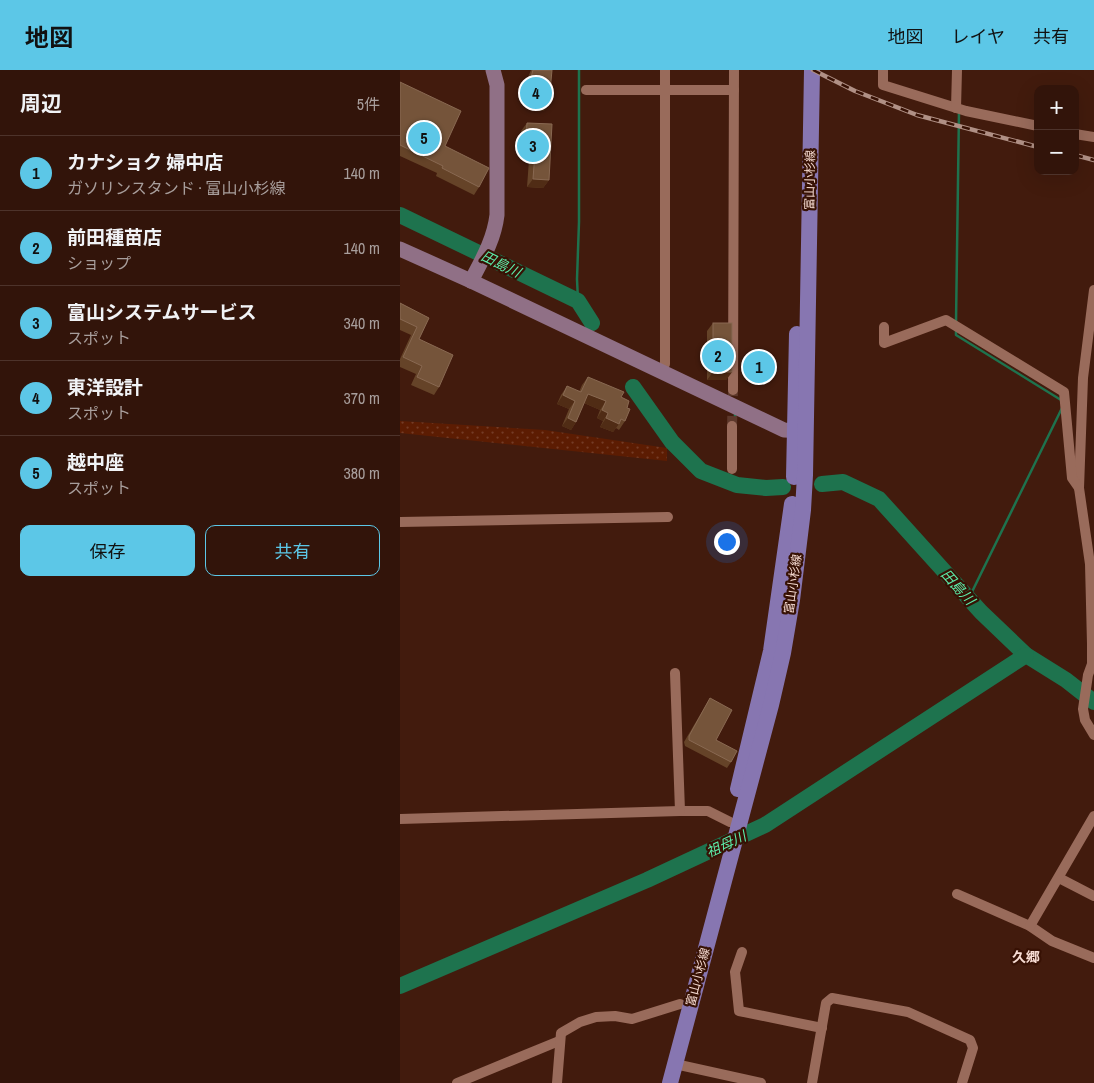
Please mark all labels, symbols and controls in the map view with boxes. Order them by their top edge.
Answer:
text: 地図 [25,21,73,53]
text: 地図 [888,24,924,49]
text: レイヤ [952,24,1005,49]
text: 共有 [1033,24,1069,49]
pin: 4 [520,74,552,112]
map controls [1034,85,1079,175]
button: + [1034,85,1079,130]
text: 周辺 [20,89,62,118]
text: 5件 [357,93,380,115]
pin: 5 [408,119,440,157]
pin: 3 [517,127,549,165]
button: − [1034,130,1079,175]
text: カナショク 婦中店 [67,149,223,175]
street label: 富山小杉線 [801,150,819,210]
text: 1 [32,162,40,184]
text: 140 m [344,162,380,184]
text: ガソリンスタンド · 富山小杉線 [67,177,286,199]
text: 前田種苗店 [67,224,162,250]
text: 2 [32,237,40,259]
text: 140 m [344,237,380,259]
water label: 田島川 [478,247,526,282]
text: ショップ [67,252,131,274]
text: 富山システムサービス [67,299,256,325]
text: 3 [32,312,40,334]
text: 340 m [344,312,380,334]
text: スポット [67,327,131,349]
pin: 2 [702,337,734,375]
pin: 1 [743,348,775,386]
text: 東洋設計 [67,374,143,400]
text: 4 [32,387,40,409]
text: 370 m [344,387,380,409]
text: スポット [67,402,131,424]
text: 越中座 [67,449,124,475]
text: 5 [32,462,40,484]
text: 380 m [344,462,380,484]
text: スポット [67,477,131,499]
button: 保存 [20,525,195,576]
button: 共有 [205,525,380,576]
your location [714,529,740,555]
street label: 富山小杉線 [781,553,805,615]
water label: 田島川 [937,565,980,610]
water label: 祖母川 [703,826,751,861]
street label: 富山小杉線 [683,946,713,1008]
district label: 久郷 [1012,948,1040,966]

